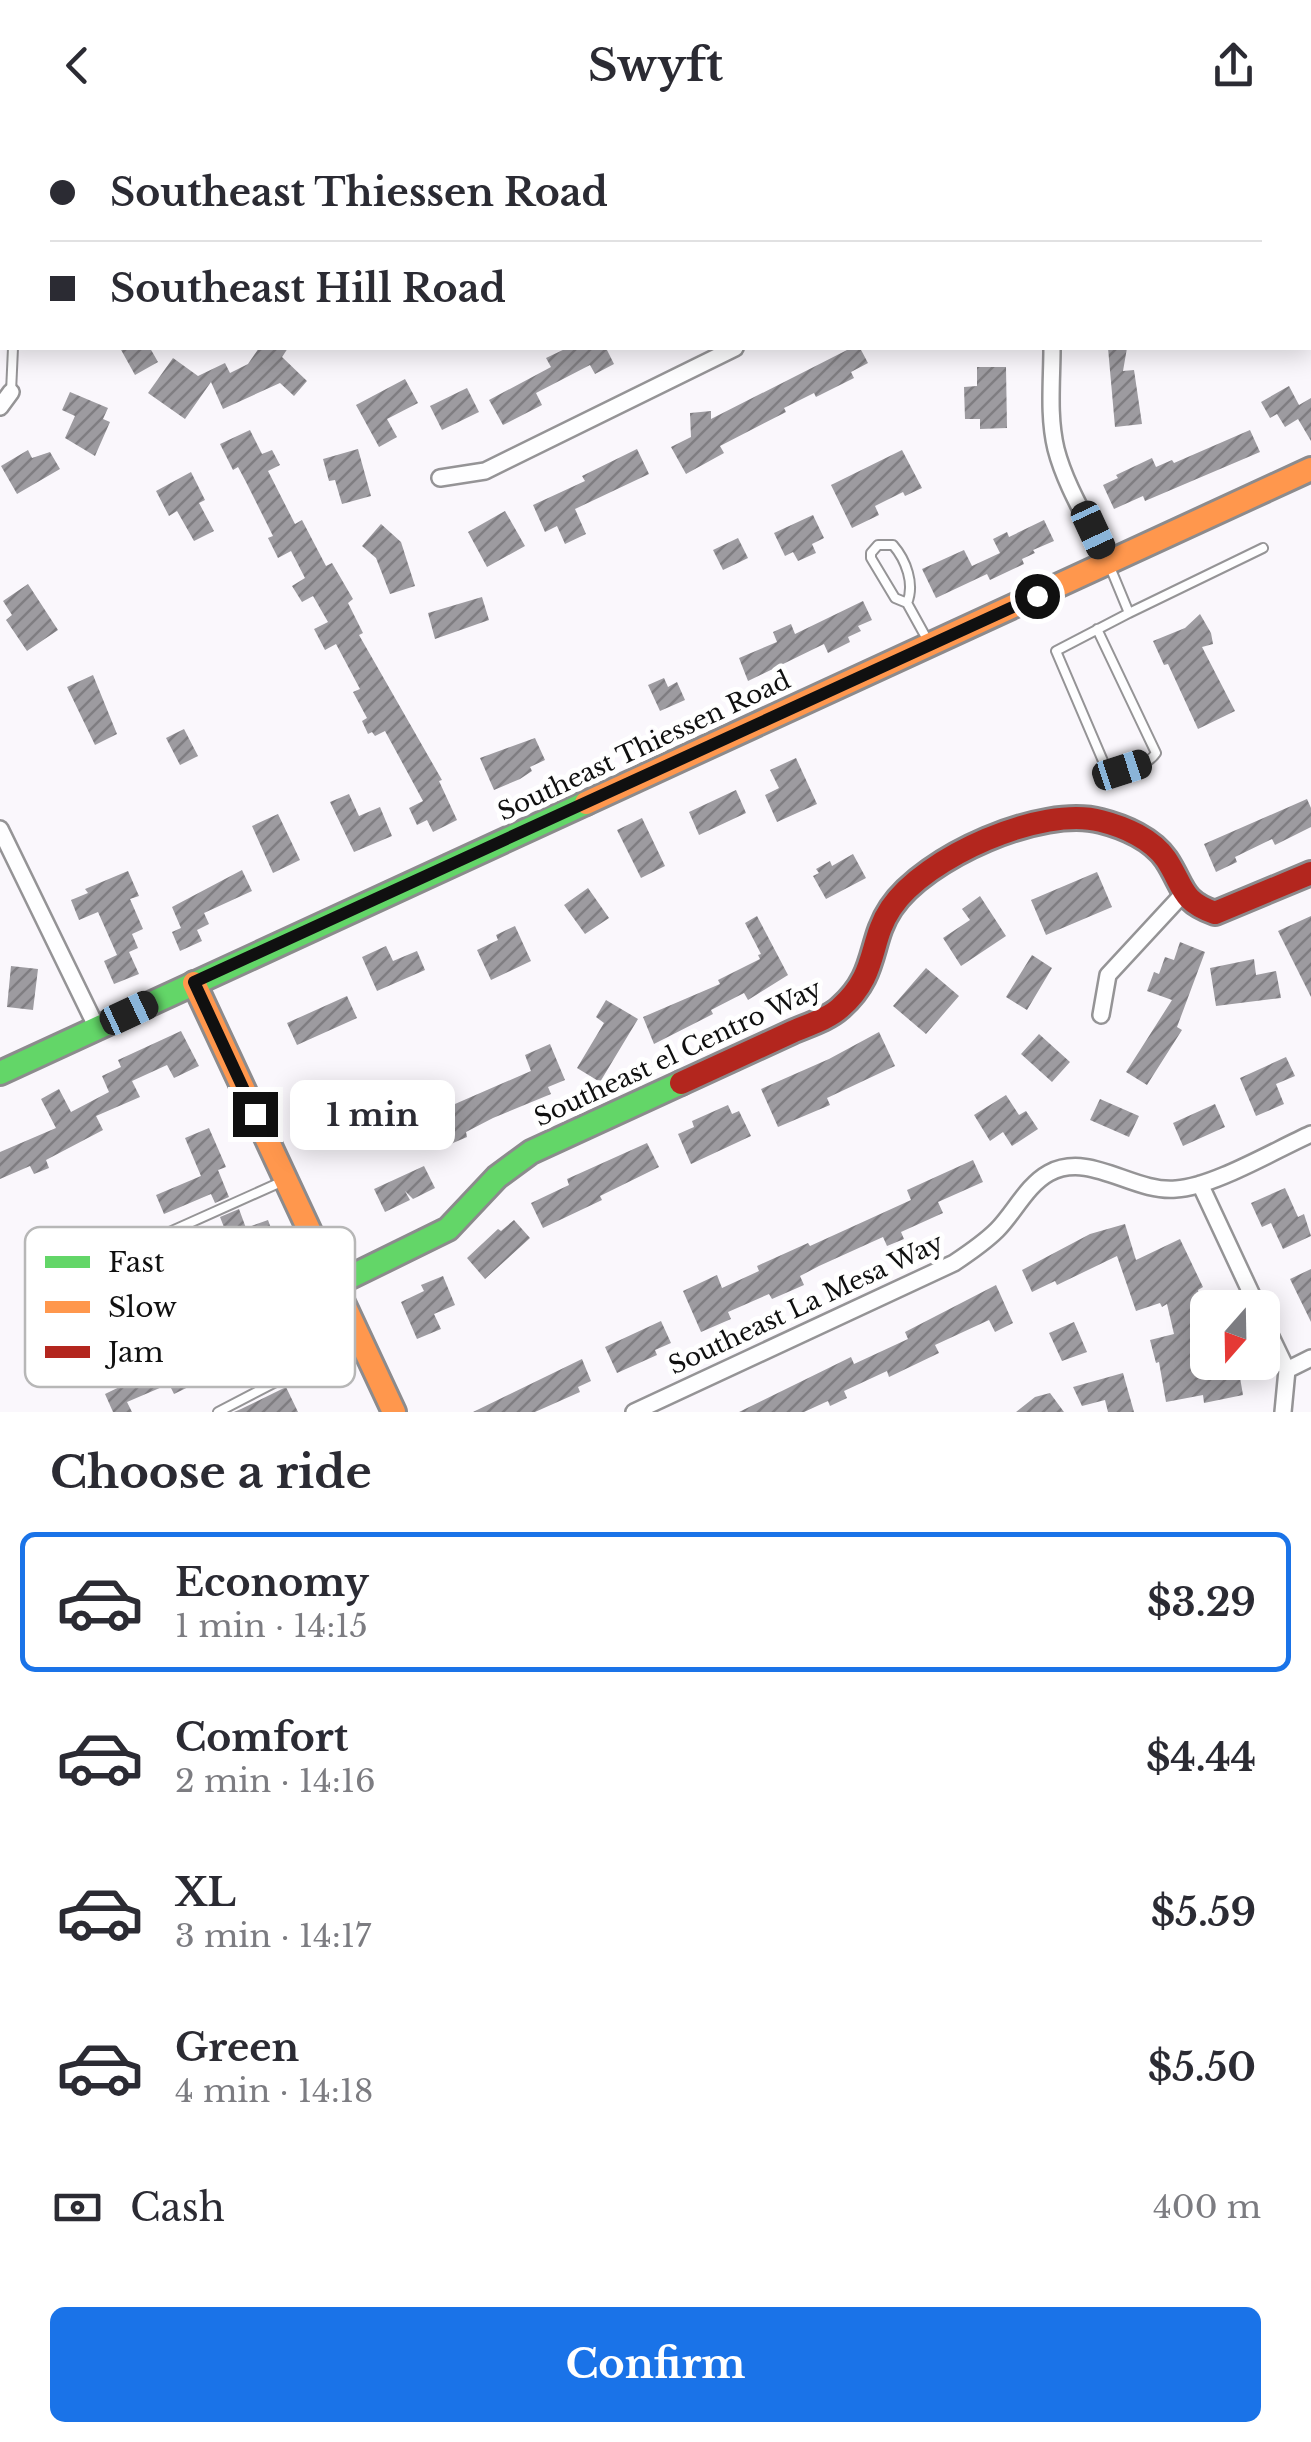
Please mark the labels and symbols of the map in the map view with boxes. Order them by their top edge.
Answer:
car [1067,496,1119,564]
route start [1015,574,1060,619]
street label: Southeast Thiessen Road [493,664,795,828]
car [1089,746,1155,794]
street label: Southeast el Centro Way [529,973,827,1133]
car [95,987,163,1039]
callout: 1 min [290,1079,455,1149]
route end [233,1092,278,1137]
legend [25,1227,355,1387]
street label: Southeast La Mesa Way [664,1227,948,1381]
text: Fast [108,1245,165,1280]
text: Slow [108,1290,177,1325]
north arrow [1190,1290,1280,1380]
text: Jam [104,1335,164,1370]

